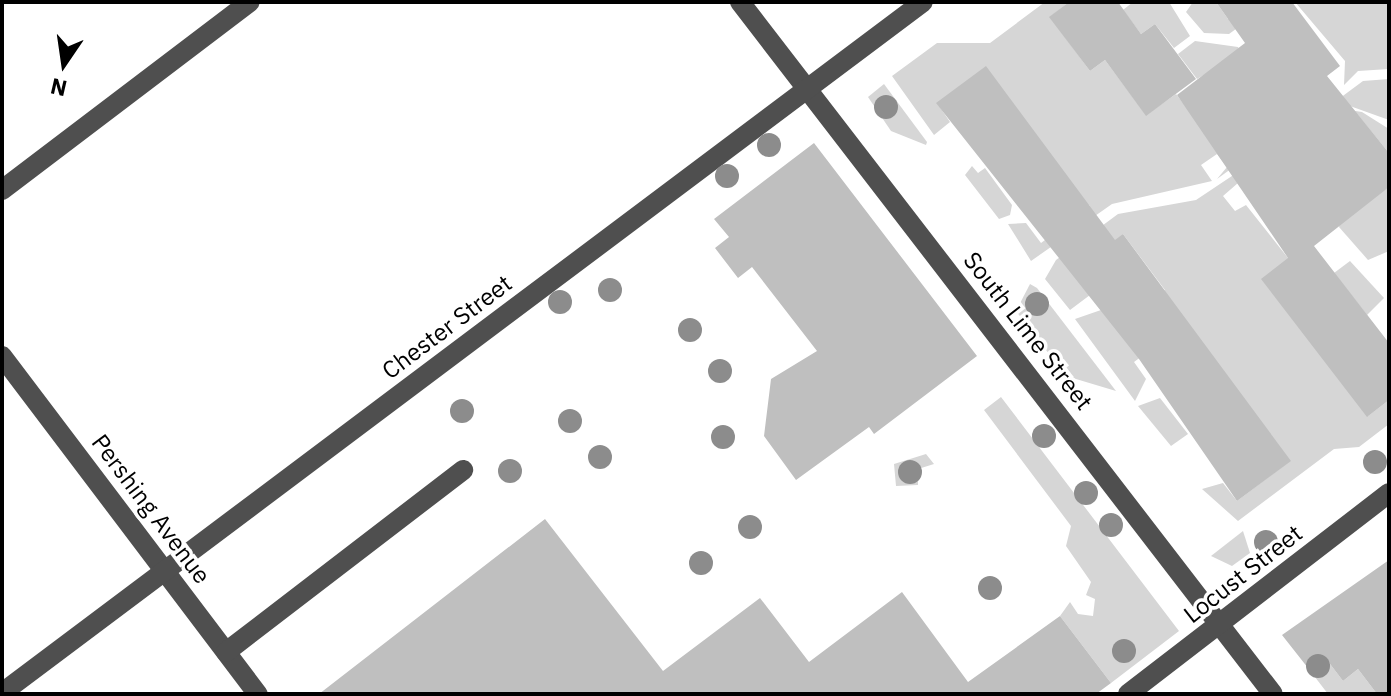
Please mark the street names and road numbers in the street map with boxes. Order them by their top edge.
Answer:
street label: South Lime Street [957,246,1099,416]
street label: Chester Street [376,269,518,385]
street label: Pershing Avenue [85,429,217,589]
street label: Locust Street [1178,519,1308,629]

